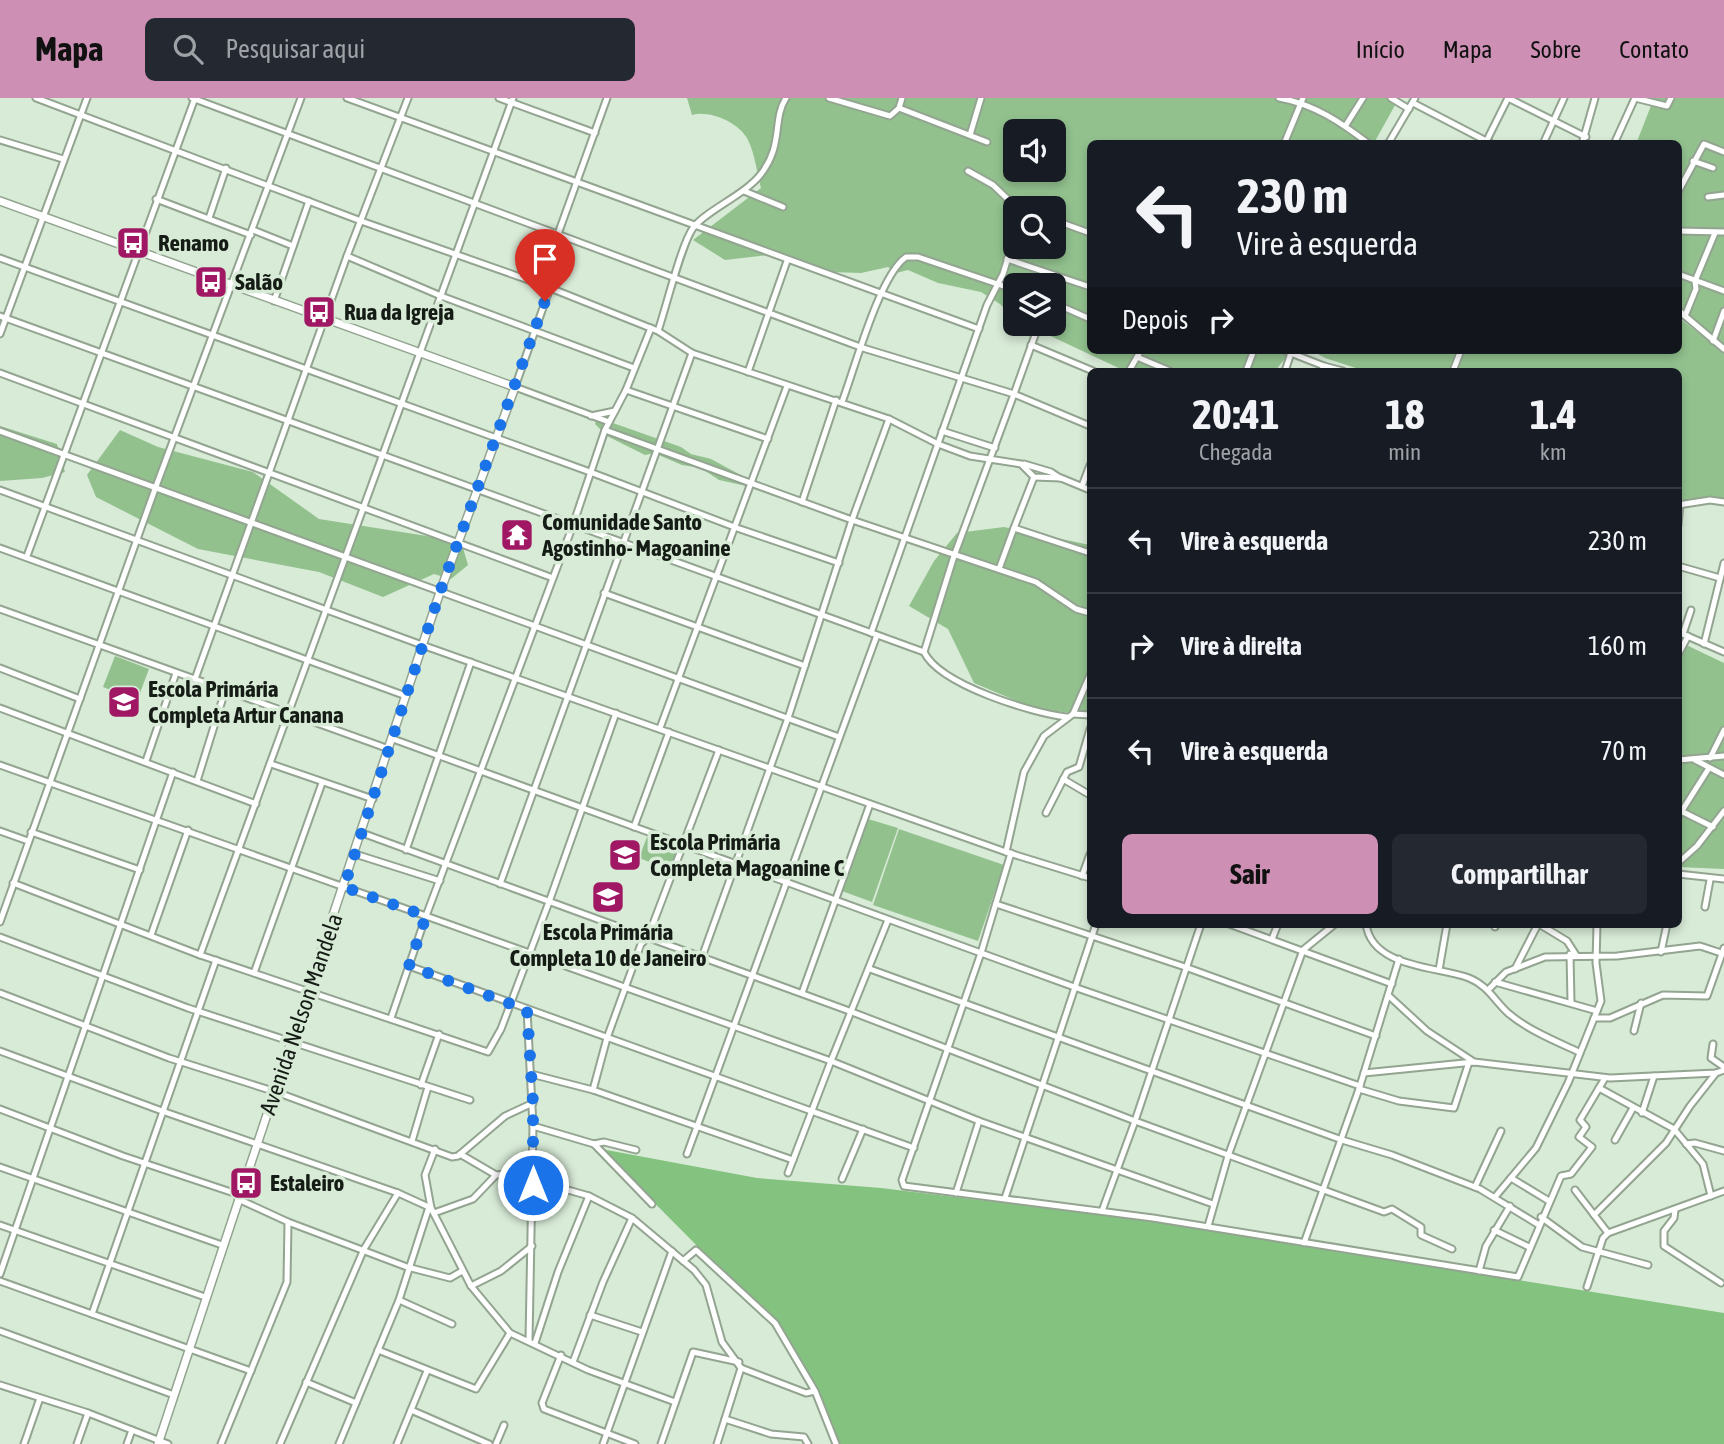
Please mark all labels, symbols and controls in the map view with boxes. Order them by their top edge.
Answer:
search box [145,18,635,81]
text: Mapa [35,30,103,68]
icon: search [169,30,207,68]
text: Pesquisar aqui [225,34,365,64]
text: Início [1356,36,1405,63]
text: Mapa [1443,36,1493,63]
text: Sobre [1531,36,1581,63]
text: Contato [1619,36,1689,63]
map controls [1003,119,1066,336]
button: sound [1003,119,1066,182]
text: 230 m [1237,167,1348,223]
icon: left [1122,168,1213,259]
button: search [1003,196,1066,259]
bus stop icon: Renamo [114,224,152,262]
text: Vire à esquerda [1237,225,1418,262]
pin [515,229,575,301]
place label: Renamo [158,230,229,256]
icon: arrive [526,240,564,278]
bus stop icon: Salão [192,263,230,301]
place label: Salão [235,269,283,295]
button: layers [1003,273,1066,336]
bus stop icon: Rua da Igreja [300,293,338,331]
place label: Rua da Igreja [344,299,454,325]
icon: right [1202,301,1240,339]
text: Depois [1122,305,1188,335]
text: 20:41 [1192,390,1280,438]
text: 18 [1385,390,1424,438]
text: 1.4 [1530,390,1577,438]
text: Chegada [1199,439,1273,465]
text: min [1388,439,1421,465]
text: km [1540,439,1567,465]
place label: Comunidade Santo Agostinho- Magoanine [541,509,731,561]
temple icon: Comunidade Santo Agostinho- Magoanine [498,516,536,554]
icon: left [1122,522,1160,560]
text: Vire à esquerda [1181,526,1328,556]
text: 230 m [1588,526,1647,556]
icon: right [1122,627,1160,665]
text: Vire à direita [1181,631,1302,661]
text: 160 m [1588,631,1647,661]
place label: Escola Primária Completa Artur Canana [148,676,344,728]
school or university icon: Escola Primária Completa Artur Canana [105,683,143,721]
icon: left [1122,732,1160,770]
text: Vire à esquerda [1181,736,1328,766]
text: 70 m [1600,736,1647,766]
place label: Escola Primária Completa Magoanine C [650,829,845,881]
button: Sair [1122,834,1378,914]
button: Compartilhar [1392,834,1647,914]
school or university icon: Escola Primária Completa Magoanine C [606,836,644,874]
school or university icon: Escola Primária Completa 10 de Janeiro [589,878,627,916]
street label: Avenida Nelson Mandela [254,910,348,1118]
place label: Escola Primária Completa 10 de Janeiro [509,919,707,971]
position arrow [496,1148,570,1222]
bus stop icon: Estaleiro [227,1164,265,1202]
place label: Estaleiro [270,1170,345,1196]

